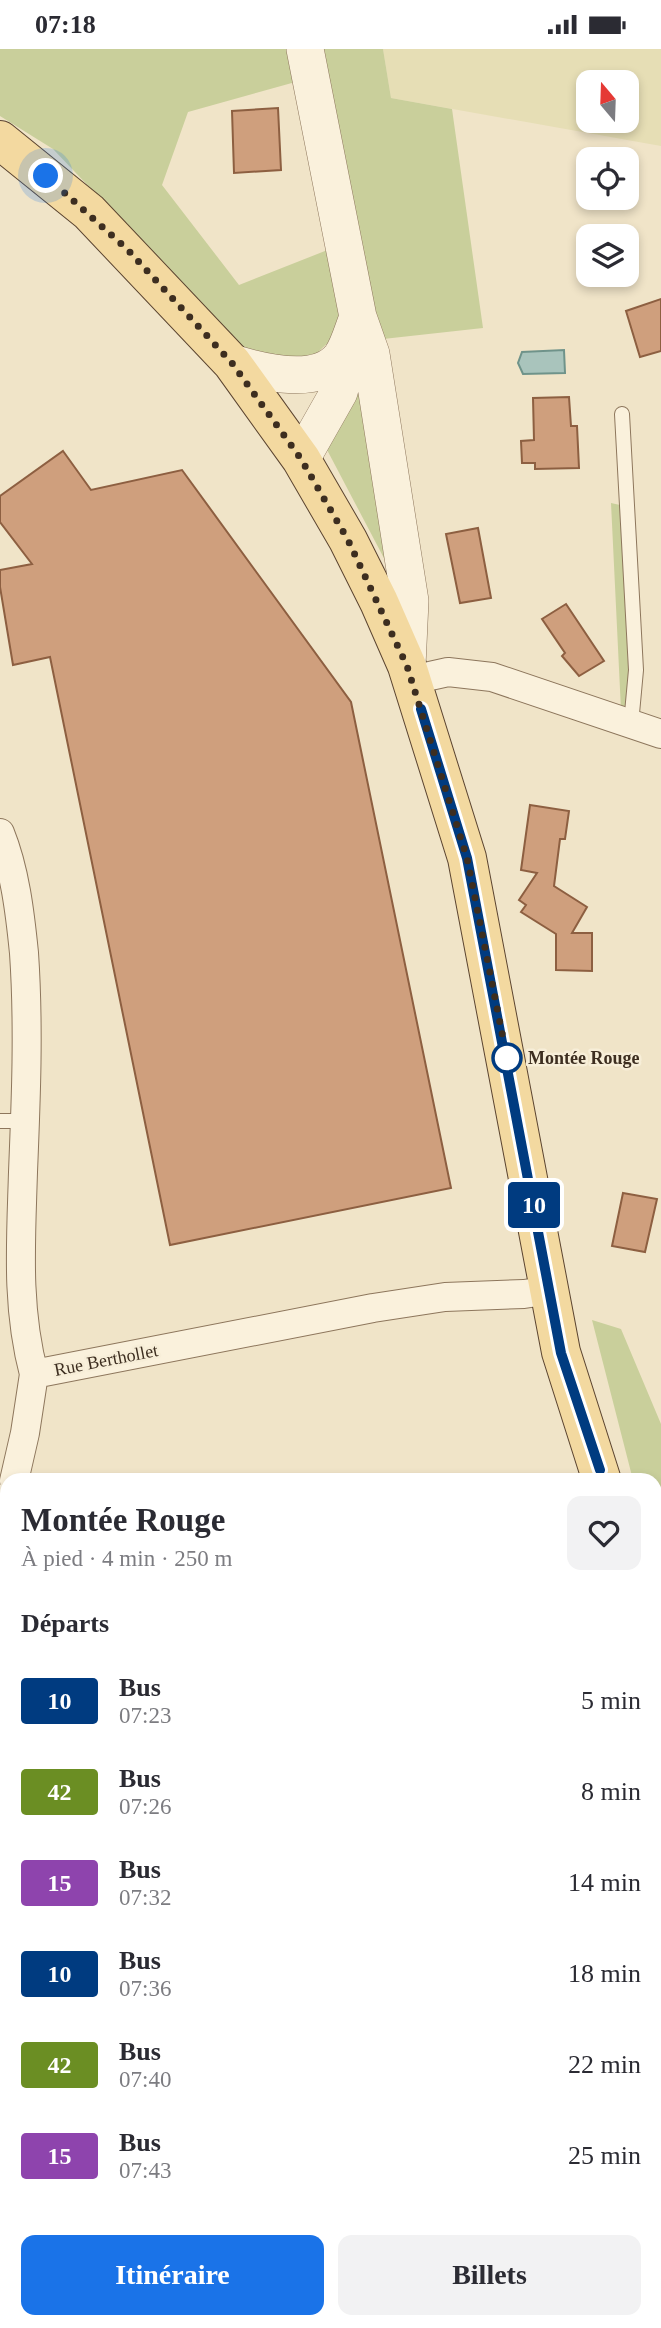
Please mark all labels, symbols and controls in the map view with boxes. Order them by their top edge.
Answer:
text: 07:18 [35,10,96,39]
north arrow [576,70,639,133]
map controls [576,70,639,287]
button: locate [576,147,639,210]
your location [28,158,63,193]
button: layers [576,224,639,287]
marker: Montée Rouge [492,1043,522,1073]
place label: Montée Rouge [528,1048,639,1068]
line badge: 10 [503,1182,566,1228]
text: 10 [522,1192,546,1218]
street label: Rue Berthollet [52,1340,160,1380]
button: heart [567,1496,641,1570]
text: Montée Rouge [21,1502,225,1538]
text: À pied · 4 min · 250 m [21,1546,232,1571]
text: Départs [21,1609,109,1638]
text: Bus [119,1673,161,1702]
text: 5 min [581,1686,641,1715]
text: 10 [48,1688,72,1714]
text: 07:23 [119,1703,171,1728]
text: Bus [119,1764,161,1793]
text: 8 min [581,1777,641,1806]
text: 42 [48,1779,72,1805]
text: 07:26 [119,1794,171,1819]
text: Bus [119,1855,161,1884]
text: 14 min [568,1868,641,1897]
text: 15 [48,1870,72,1896]
text: 07:32 [119,1885,171,1910]
text: Bus [119,1946,161,1975]
text: 18 min [568,1959,641,1988]
text: 10 [48,1961,72,1987]
text: 07:36 [119,1976,171,2001]
text: Bus [119,2037,161,2066]
text: 22 min [568,2050,641,2079]
text: 42 [48,2052,72,2078]
text: 07:40 [119,2067,171,2092]
text: Bus [119,2128,161,2157]
text: 25 min [568,2141,641,2170]
text: 15 [48,2143,72,2169]
text: 07:43 [119,2158,171,2183]
button: Itinéraire [21,2235,324,2315]
button: Billets [338,2235,641,2315]

